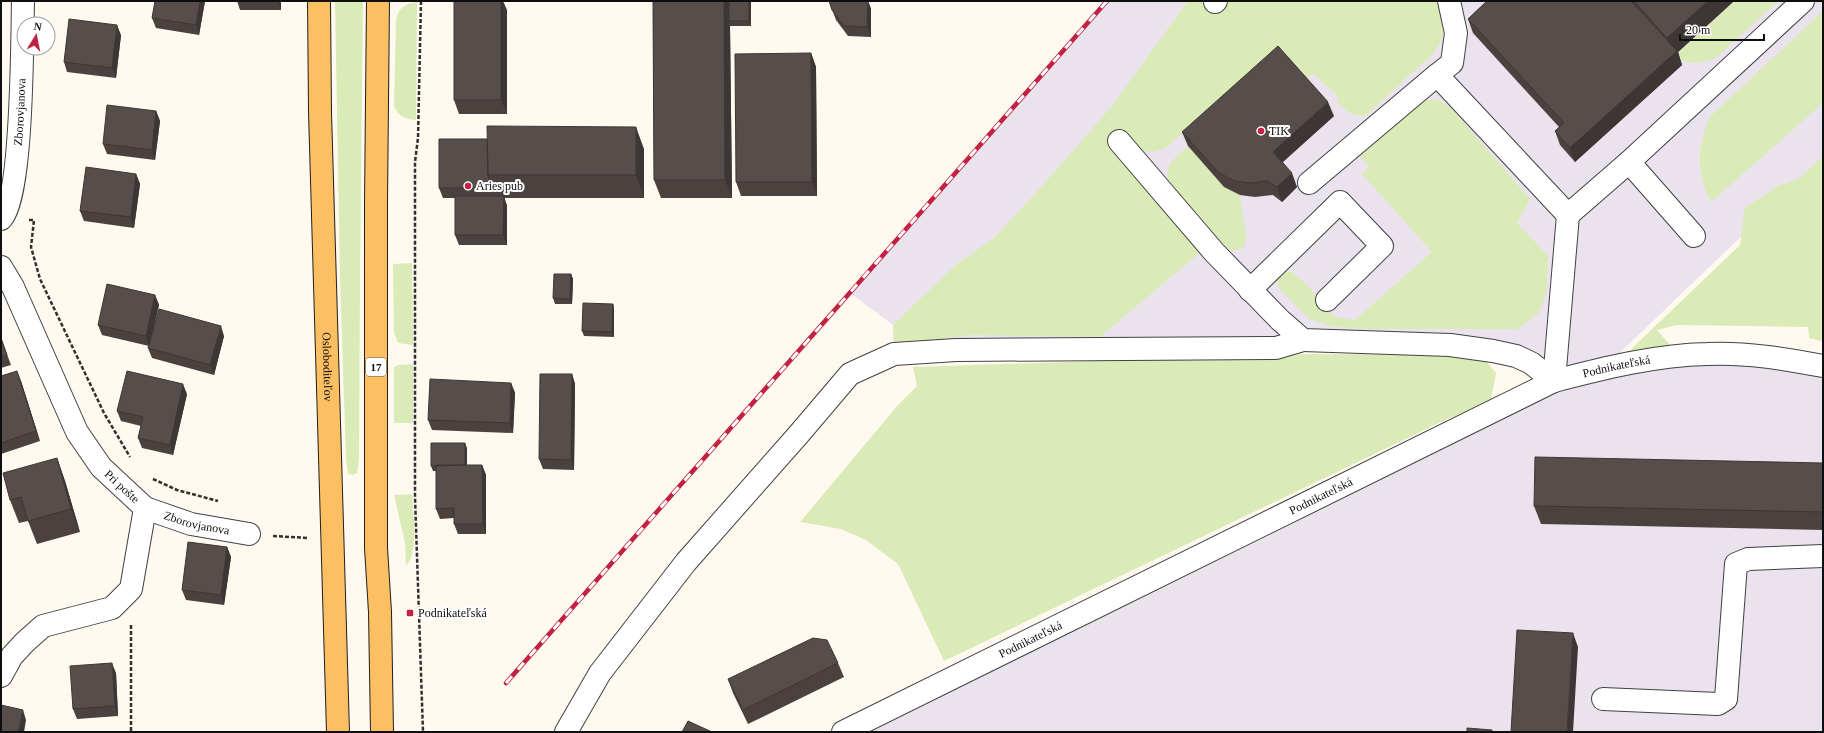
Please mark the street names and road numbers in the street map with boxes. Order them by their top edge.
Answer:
street label: Zborovjanova [11,77,29,146]
street label: Osloboditeľov [319,332,335,402]
street label: Podnikateľská [1581,352,1652,380]
road number: 17 [366,358,386,376]
street label: Pri pošte [102,467,142,506]
street label: Podnikateľská [1287,474,1356,518]
street label: Zborovjanova [162,508,231,538]
street label: Podnikateľská [996,618,1065,661]

